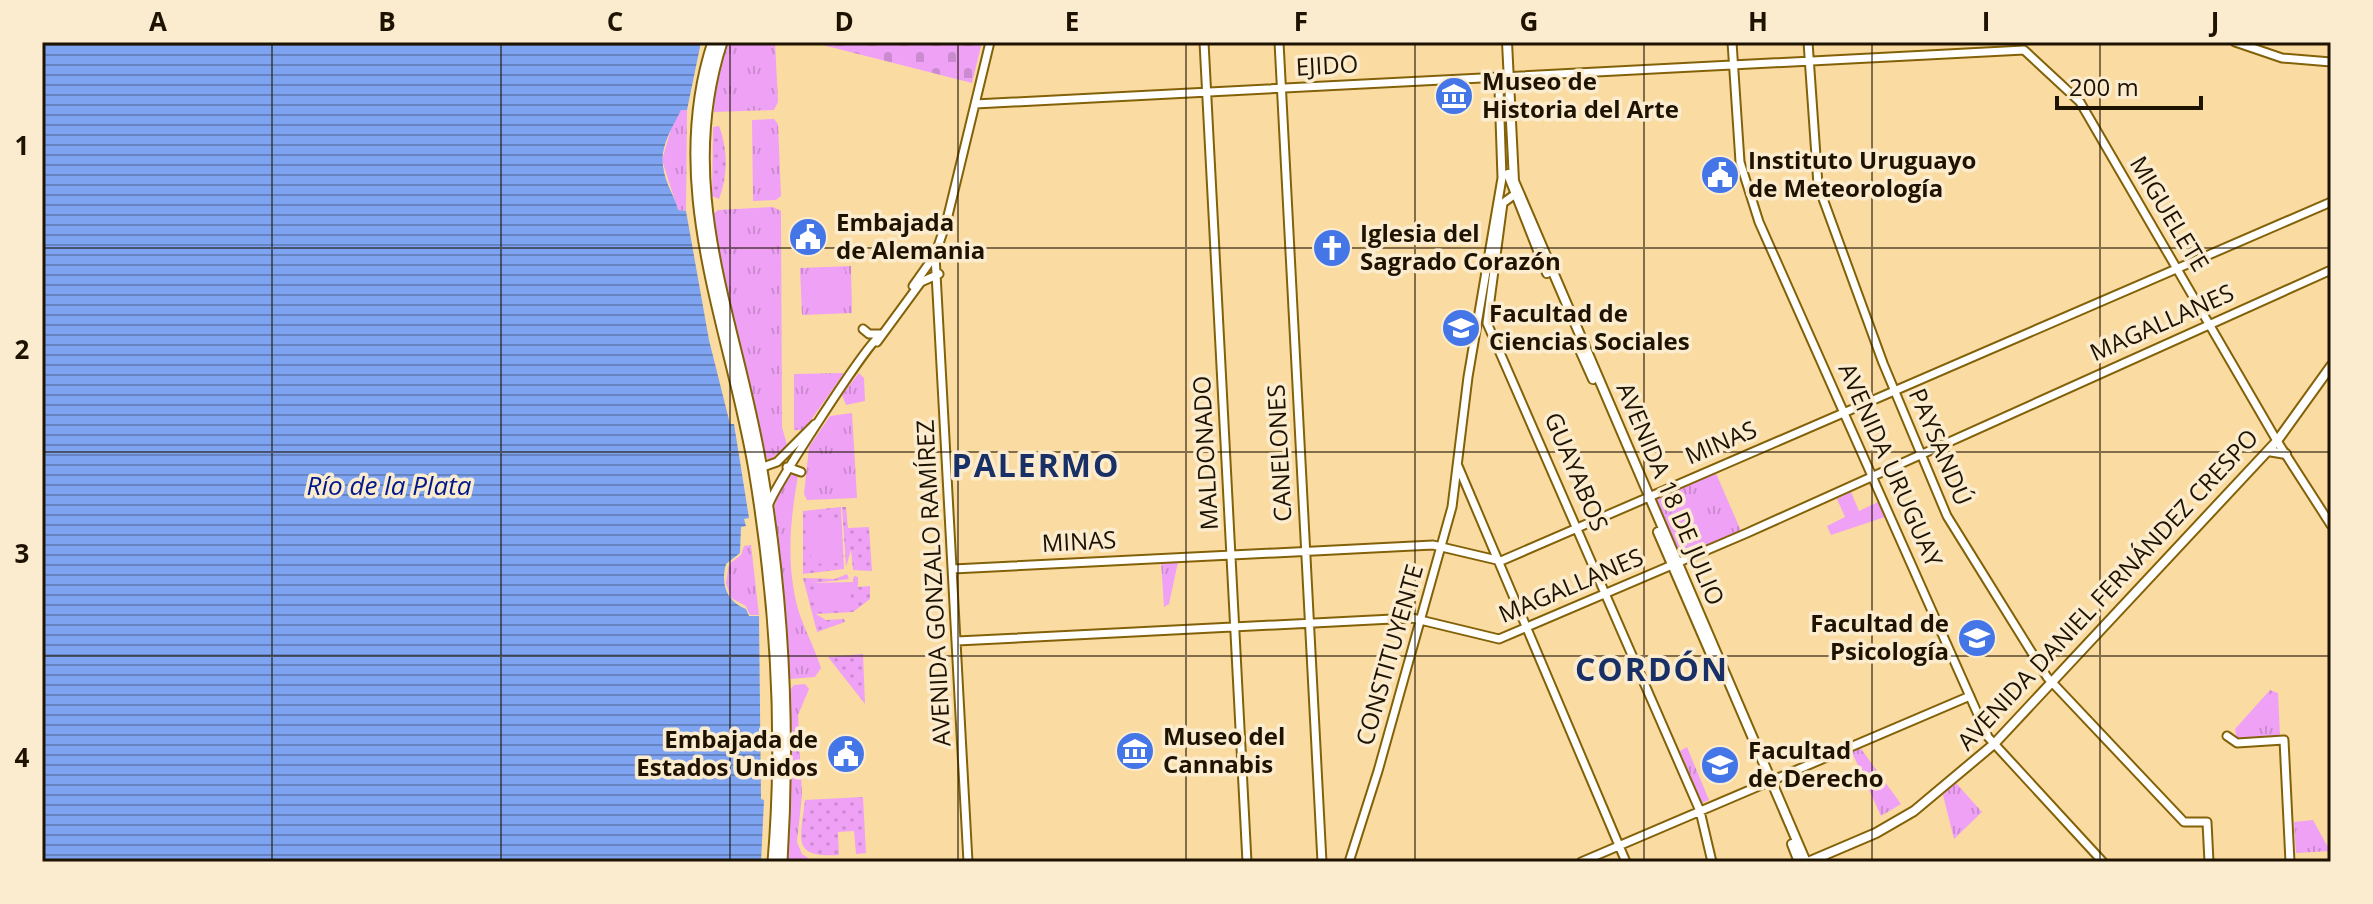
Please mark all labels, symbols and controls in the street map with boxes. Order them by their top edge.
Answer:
text: A [149,3,167,39]
text: B [378,3,396,39]
text: C [607,3,623,39]
text: D [834,3,854,39]
text: E [1065,3,1079,39]
text: F [1294,3,1308,39]
text: G [1520,3,1538,39]
text: H [1748,3,1768,39]
text: I [1982,3,1990,39]
text: J [2209,3,2219,39]
street label: EJIDO [1295,46,1359,83]
scale bar [2057,60,2201,110]
place label: Museo de Historia del Arte [1482,64,1679,125]
text: 200 m [2069,70,2139,103]
museum icon: Museo de Historia del Arte [1433,75,1475,117]
text: 1 [15,127,29,163]
place label: Instituto Uruguayo de Meteorología [1748,143,1976,204]
street label: MIGUELETE [2123,149,2218,277]
public building icon: Instituto Uruguayo de Meteorología [1699,154,1741,196]
place label: Embajada de Alemania [836,205,985,266]
public building icon: Embajada de Alemania [787,216,829,258]
place label: Iglesia del Sagrado Corazón [1360,216,1561,277]
church icon: Iglesia del Sagrado Corazón [1311,227,1353,269]
street label: MAGALLANES [2084,275,2239,368]
place label: Facultad de Ciencias Sociales [1489,296,1690,357]
school or university icon: Facultad de Ciencias Sociales [1440,307,1482,349]
text: 2 [15,331,30,367]
street label: AVENIDA URUGUAY [1832,357,1951,572]
street label: MALDONADO [1184,375,1225,531]
street label: AVENIDA 18 DE JULIO [1610,377,1733,610]
street label: PAYSANDÚ [1902,383,1981,510]
street label: CANELONES [1258,384,1299,523]
street label: GUAYABOS [1538,407,1617,536]
street label: MINAS [1680,412,1761,471]
street label: AVENIDA GONZALO RAMÍREZ [907,419,958,747]
street label: AVENIDA DANIEL FERNÁNDEZ CRESPO [1949,421,2265,757]
district label: PALERMO [952,443,1120,486]
water label: Río de la Plata [307,467,472,503]
street label: MINAS [1041,522,1117,559]
text: 3 [15,535,29,571]
street label: MAGALLANES [1493,539,1648,630]
street label: CONSTITUYENTE [1347,560,1430,749]
place label: Facultad de Psicología [1810,606,1949,667]
school or university icon: Facultad de Psicología [1956,617,1998,659]
district label: CORDÓN [1575,647,1729,690]
place label: Museo del Cannabis [1163,719,1285,780]
place label: Embajada de Estados Unidos [636,722,818,783]
museum icon: Museo del Cannabis [1114,730,1156,772]
public building icon: Embajada de Estados Unidos [825,733,867,775]
place label: Facultad de Derecho [1748,733,1884,794]
text: 4 [15,739,30,775]
school or university icon: Facultad de Derecho [1699,744,1741,786]

